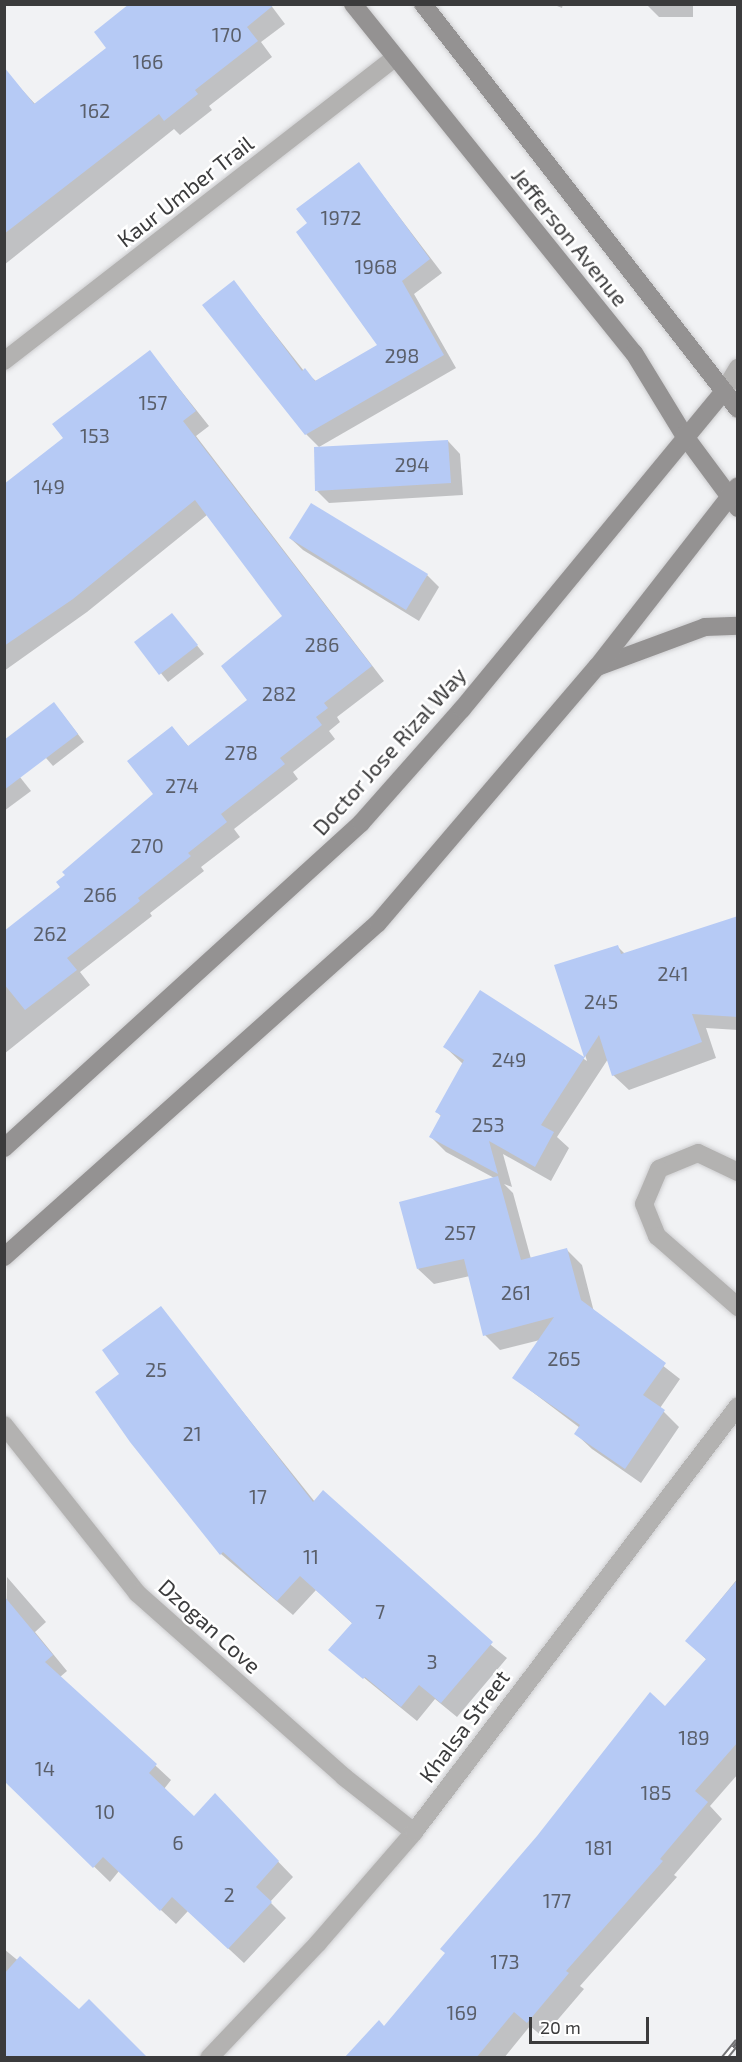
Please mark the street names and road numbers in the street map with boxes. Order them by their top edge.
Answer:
street label: Kaur Umber Trail [111,129,259,253]
street label: Jefferson Avenue [506,162,634,312]
street label: Doctor Jose Rizal Way [306,661,472,841]
street label: Dzogan Cove [153,1573,267,1679]
street label: Khalsa Street [413,1665,515,1787]

